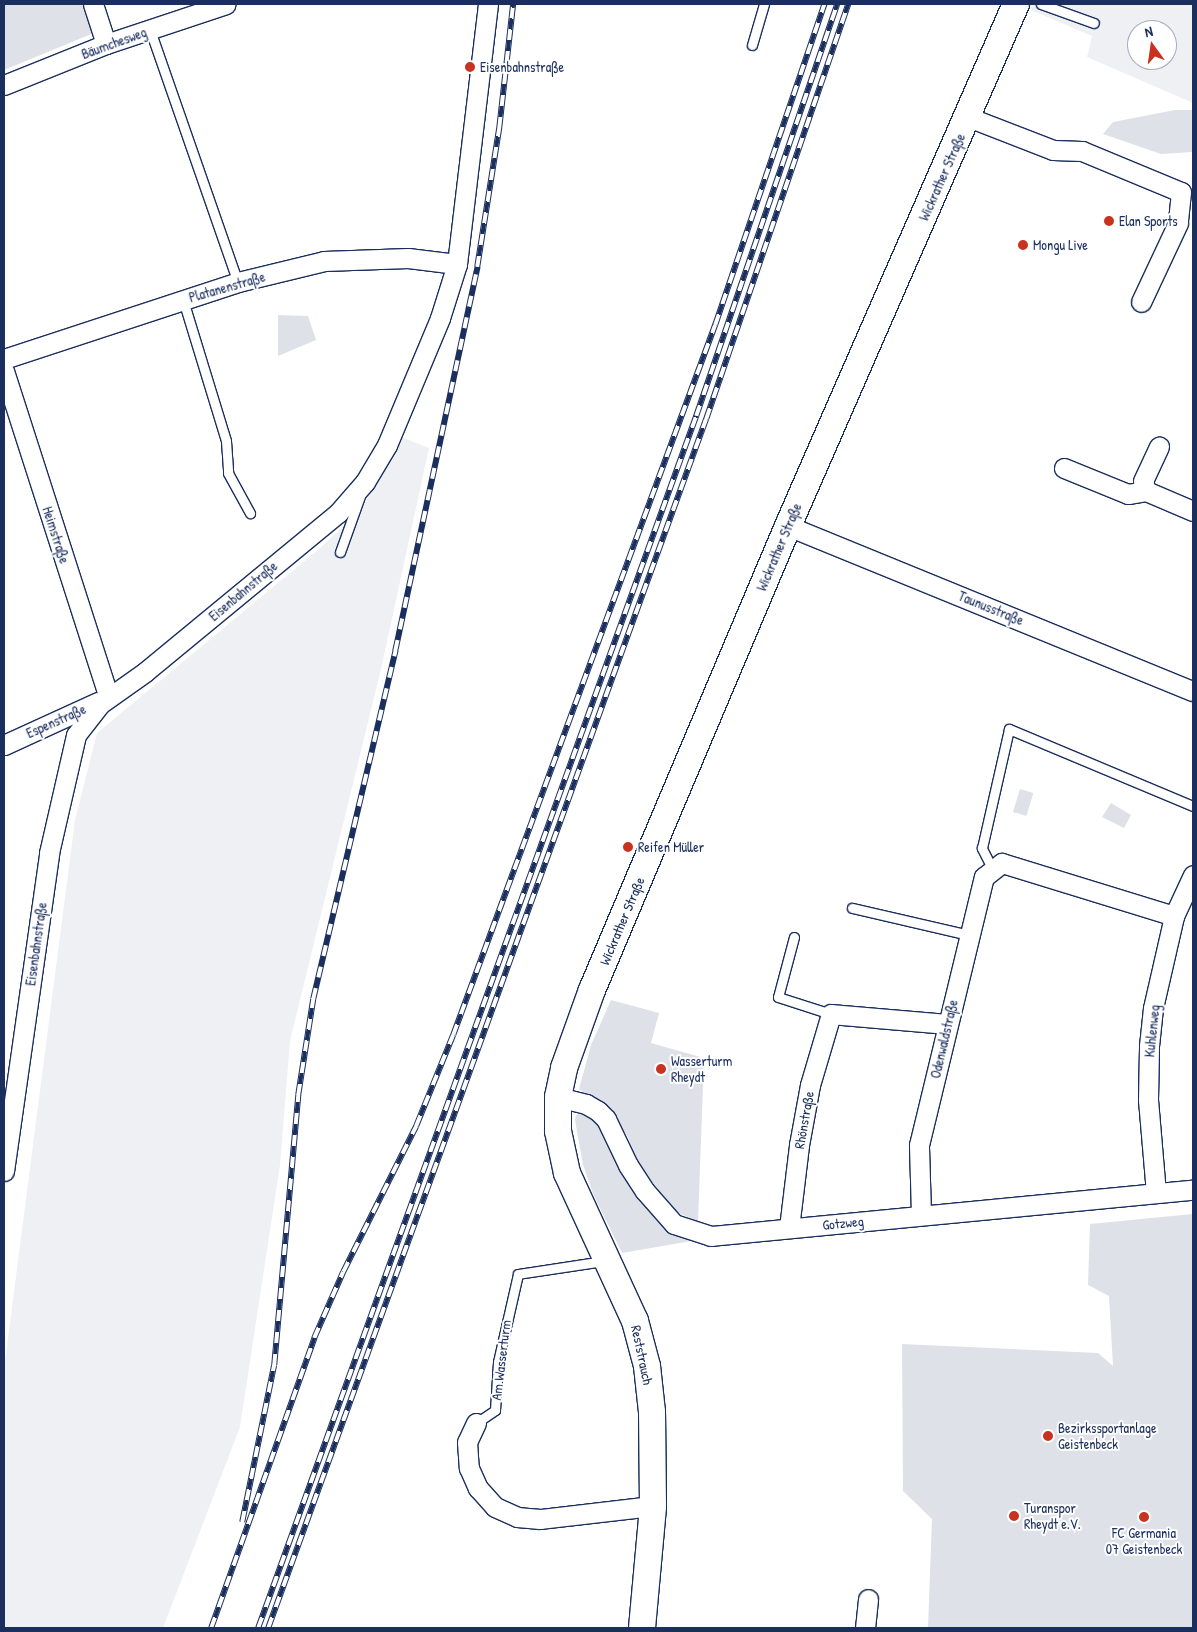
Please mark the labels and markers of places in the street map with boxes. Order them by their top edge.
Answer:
place label: Eisenbahnstraße [480,59,564,75]
marker: Eisenbahnstraße [464,61,476,73]
place label: Elan Sports [1119,213,1178,229]
marker: Elan Sports [1103,215,1115,227]
place label: Mongu Live [1033,237,1088,253]
marker: Mongu Live [1017,239,1029,251]
place label: Reifen Müller [638,839,704,855]
marker: Reifen Müller [622,841,634,853]
place label: Wasserturm Rheydt [671,1053,732,1086]
marker: Wasserturm Rheydt [655,1063,667,1075]
place label: Bezirkssportanlage Geistenbeck [1058,1420,1156,1452]
marker: Bezirkssportanlage Geistenbeck [1042,1430,1054,1442]
place label: Turanspor Rheydt e.V. [1024,1500,1081,1532]
marker: Turanspor Rheydt e.V. [1008,1510,1020,1522]
marker: FC Germania 07 Geistenbeck [1138,1511,1150,1523]
place label: FC Germania 07 Geistenbeck [1106,1525,1182,1558]

